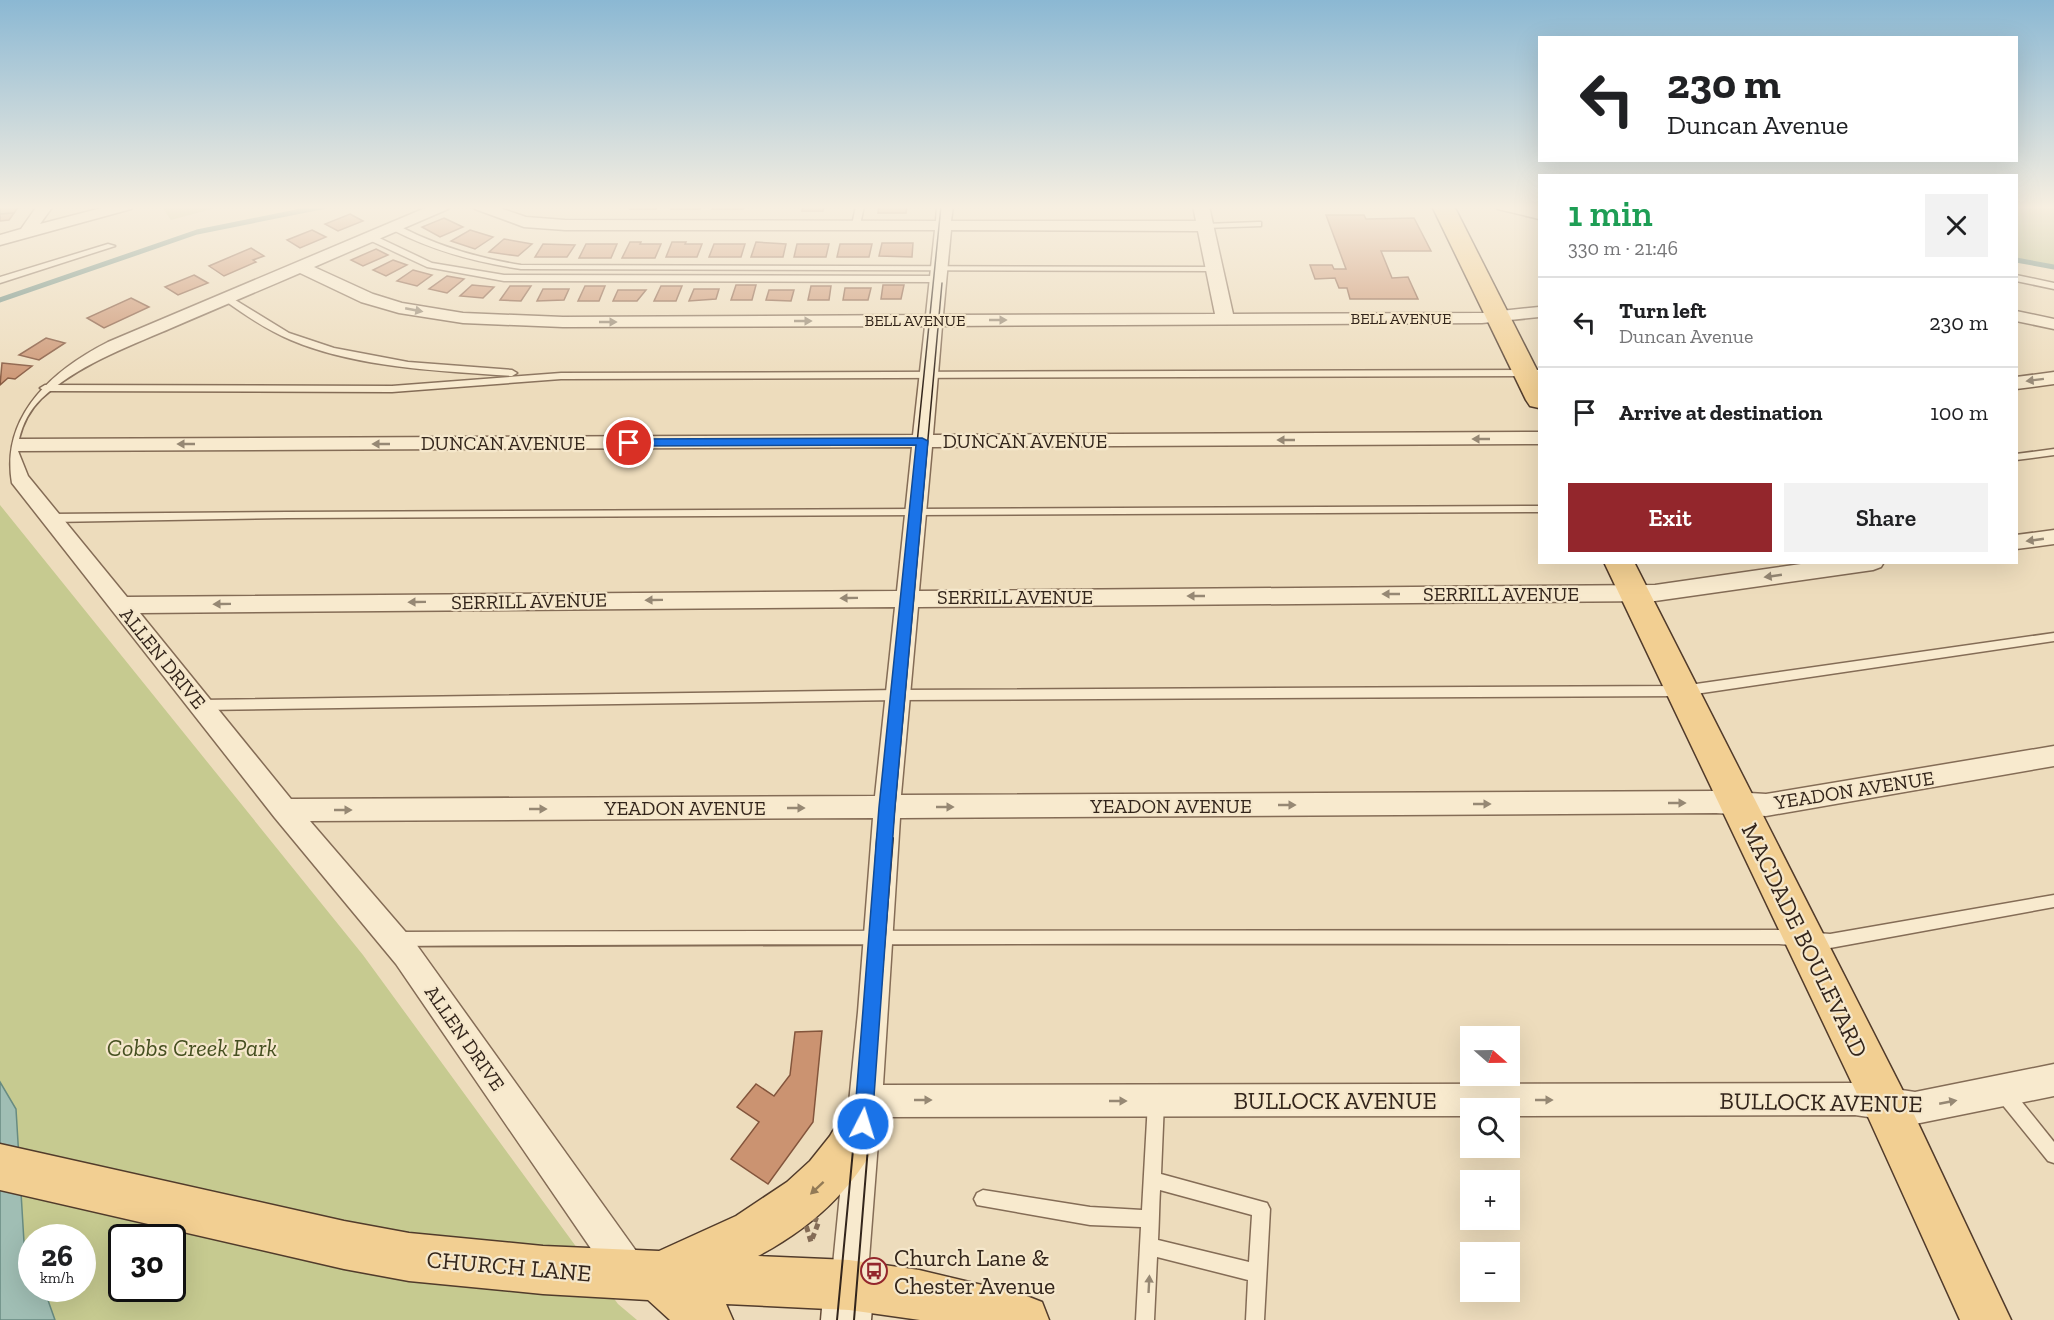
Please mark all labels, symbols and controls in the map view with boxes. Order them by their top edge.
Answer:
text: 230 m [1667,58,1781,109]
icon: left [1568,60,1646,138]
text: Duncan Avenue [1667,109,1849,141]
text: 1 min [1568,192,1653,235]
button: close [1925,194,1988,257]
text: 330 m · 21:46 [1568,236,1678,260]
text: Turn left [1619,297,1706,324]
one-way arrow [404,306,423,315]
icon: left [1568,306,1601,339]
street label: BELL AVENUE [1350,309,1452,328]
text: 230 m [1929,309,1988,336]
street label: BELL AVENUE [864,311,966,330]
one-way arrow [988,315,1007,325]
one-way arrow [793,316,812,326]
one-way arrow [598,317,617,327]
text: Duncan Avenue [1619,324,1753,348]
one-way arrow [2025,376,2044,385]
icon: arrive [1568,396,1601,429]
text: Arrive at destination [1619,399,1822,426]
text: 100 m [1930,399,1988,426]
pin [603,417,654,468]
icon: arrive [612,426,645,459]
street label: DUNCAN AVENUE [943,429,1107,453]
street label: DUNCAN AVENUE [421,431,585,455]
one-way arrow [1471,434,1490,443]
one-way arrow [1276,435,1295,444]
one-way arrow [176,439,195,449]
one-way arrow [371,439,390,448]
button: Exit [1568,483,1772,552]
button: Share [1784,483,1988,552]
one-way arrow [2025,535,2044,544]
one-way arrow [1764,572,1783,581]
street label: SERRILL AVENUE [1423,582,1579,606]
street label: SERRILL AVENUE [937,585,1093,609]
street label: SERRILL AVENUE [451,588,607,614]
one-way arrow [1381,590,1400,599]
one-way arrow [1186,591,1205,600]
one-way arrow [839,593,858,603]
one-way arrow [644,595,663,605]
one-way arrow [407,597,426,607]
one-way arrow [212,599,231,609]
street label: ALLEN DRIVE [115,603,211,713]
street label: YEADON AVENUE [1771,766,1936,815]
street label: YEADON AVENUE [1089,794,1252,818]
street label: YEADON AVENUE [603,796,766,820]
one-way arrow [1668,798,1687,808]
one-way arrow [1473,799,1492,809]
one-way arrow [1278,800,1297,810]
one-way arrow [936,802,955,812]
one-way arrow [786,803,805,813]
one-way arrow [528,804,547,814]
one-way arrow [333,805,352,814]
street label: MACDADE BOULEVARD [1736,818,1874,1062]
street label: ALLEN DRIVE [420,981,510,1095]
north arrow [1460,1026,1520,1086]
map controls [1460,1026,1520,1302]
park label: Cobbs Creek Park [107,1033,277,1062]
street label: BULLOCK AVENUE [1233,1086,1437,1115]
street label: BULLOCK AVENUE [1719,1086,1923,1118]
position arrow [831,1092,895,1156]
one-way arrow [914,1095,933,1105]
one-way arrow [1535,1095,1554,1105]
one-way arrow [1109,1096,1128,1106]
one-way arrow [1939,1097,1958,1106]
button: search [1460,1098,1520,1158]
button: + [1460,1170,1520,1230]
one-way arrow [810,1181,825,1195]
speed limit sign: 30 [108,1224,186,1302]
text: 26 [41,1238,73,1274]
button: − [1460,1242,1520,1302]
place label: Church Lane & Chester Avenue [894,1243,1055,1300]
street label: CHURCH LANE [426,1244,592,1288]
bus stop icon: Church Lane & Chester Avenue [859,1256,889,1286]
text: km/h [40,1269,74,1287]
one-way arrow [1144,1274,1153,1293]

